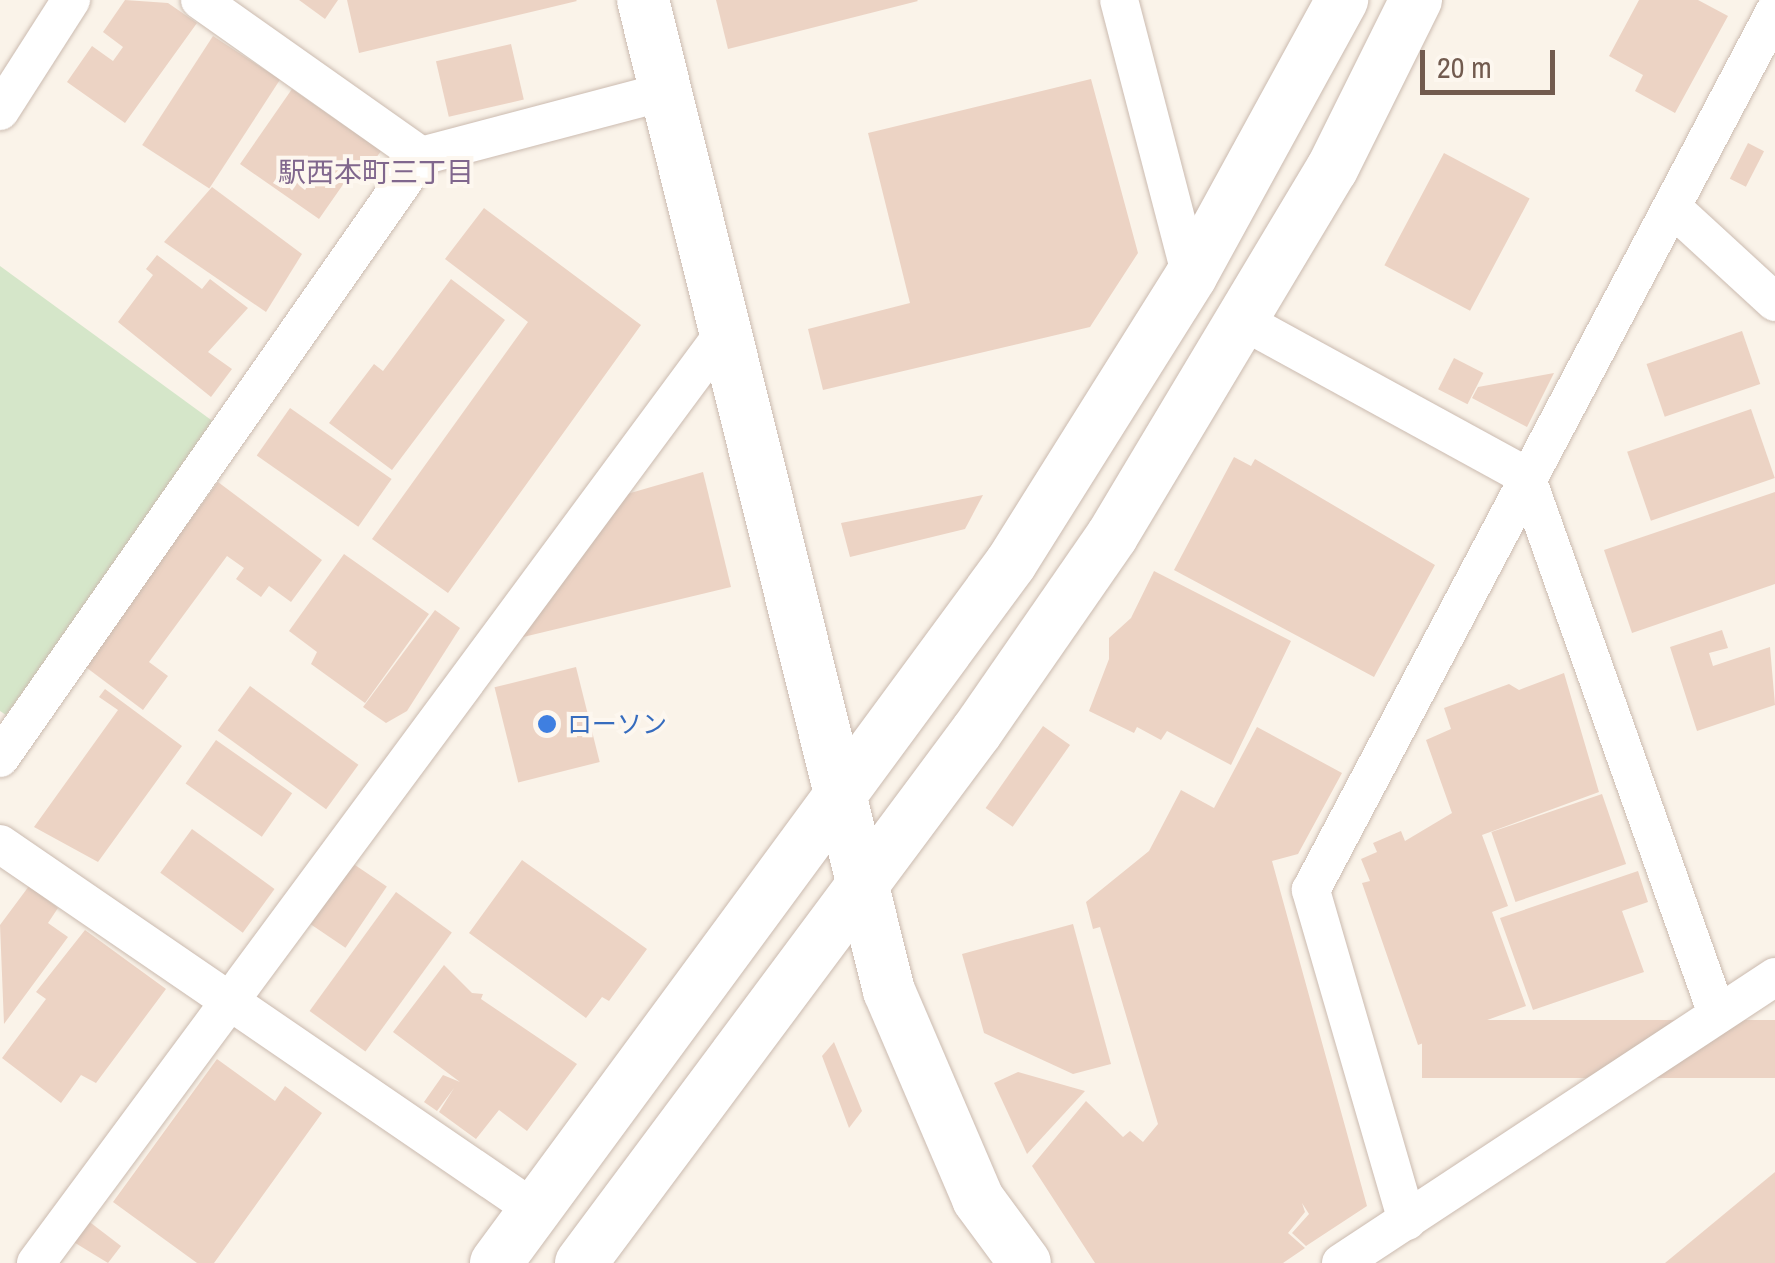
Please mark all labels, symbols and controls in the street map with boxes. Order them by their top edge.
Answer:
scale bar [1425,30,1560,92]
text: 20 m [1437,47,1492,87]
district label: 駅西本町三丁目 [278,155,474,189]
place label: ローソン [567,709,667,739]
marker: ローソン [536,713,558,735]

